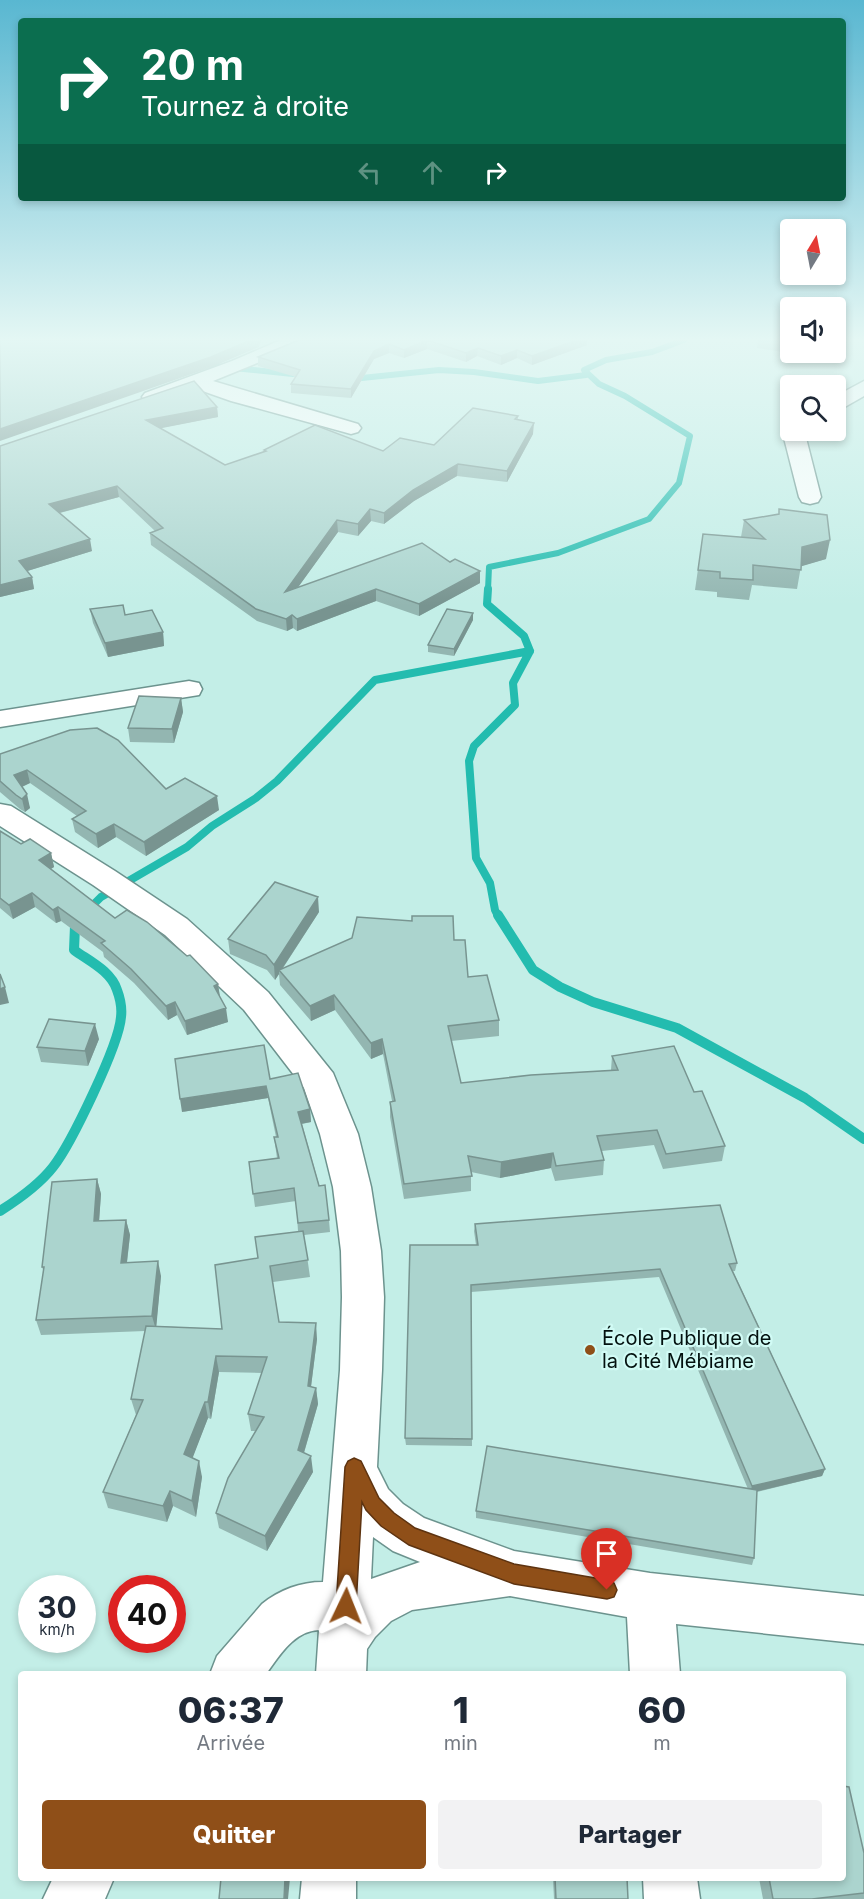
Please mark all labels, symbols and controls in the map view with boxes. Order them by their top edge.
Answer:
text: 20 m [141,39,244,90]
icon: right [42,42,120,120]
text: Tournez à droite [141,90,349,123]
icon: left [353,156,386,189]
icon: ahead [416,156,449,189]
icon: right [479,156,512,189]
north arrow [780,219,846,285]
map controls [780,219,846,441]
button: sound [780,297,846,363]
button: search [780,375,846,441]
place label: École Publique de la Cité Mébiame [602,1325,771,1373]
marker: École Publique de la Cité Mébiame [583,1343,597,1357]
pin [581,1528,632,1590]
icon: arrive [590,1537,623,1570]
position arrow [314,1574,378,1638]
speed limit sign: 40 [108,1575,186,1653]
text: 30 [37,1589,77,1625]
text: km/h [39,1620,75,1639]
text: 06:37 [178,1688,284,1732]
text: 1 [453,1688,469,1732]
text: 60 [638,1688,686,1732]
text: Arrivée [197,1731,265,1755]
text: min [444,1731,478,1755]
text: m [653,1731,671,1755]
button: Quitter [42,1800,426,1869]
button: Partager [438,1800,822,1869]

